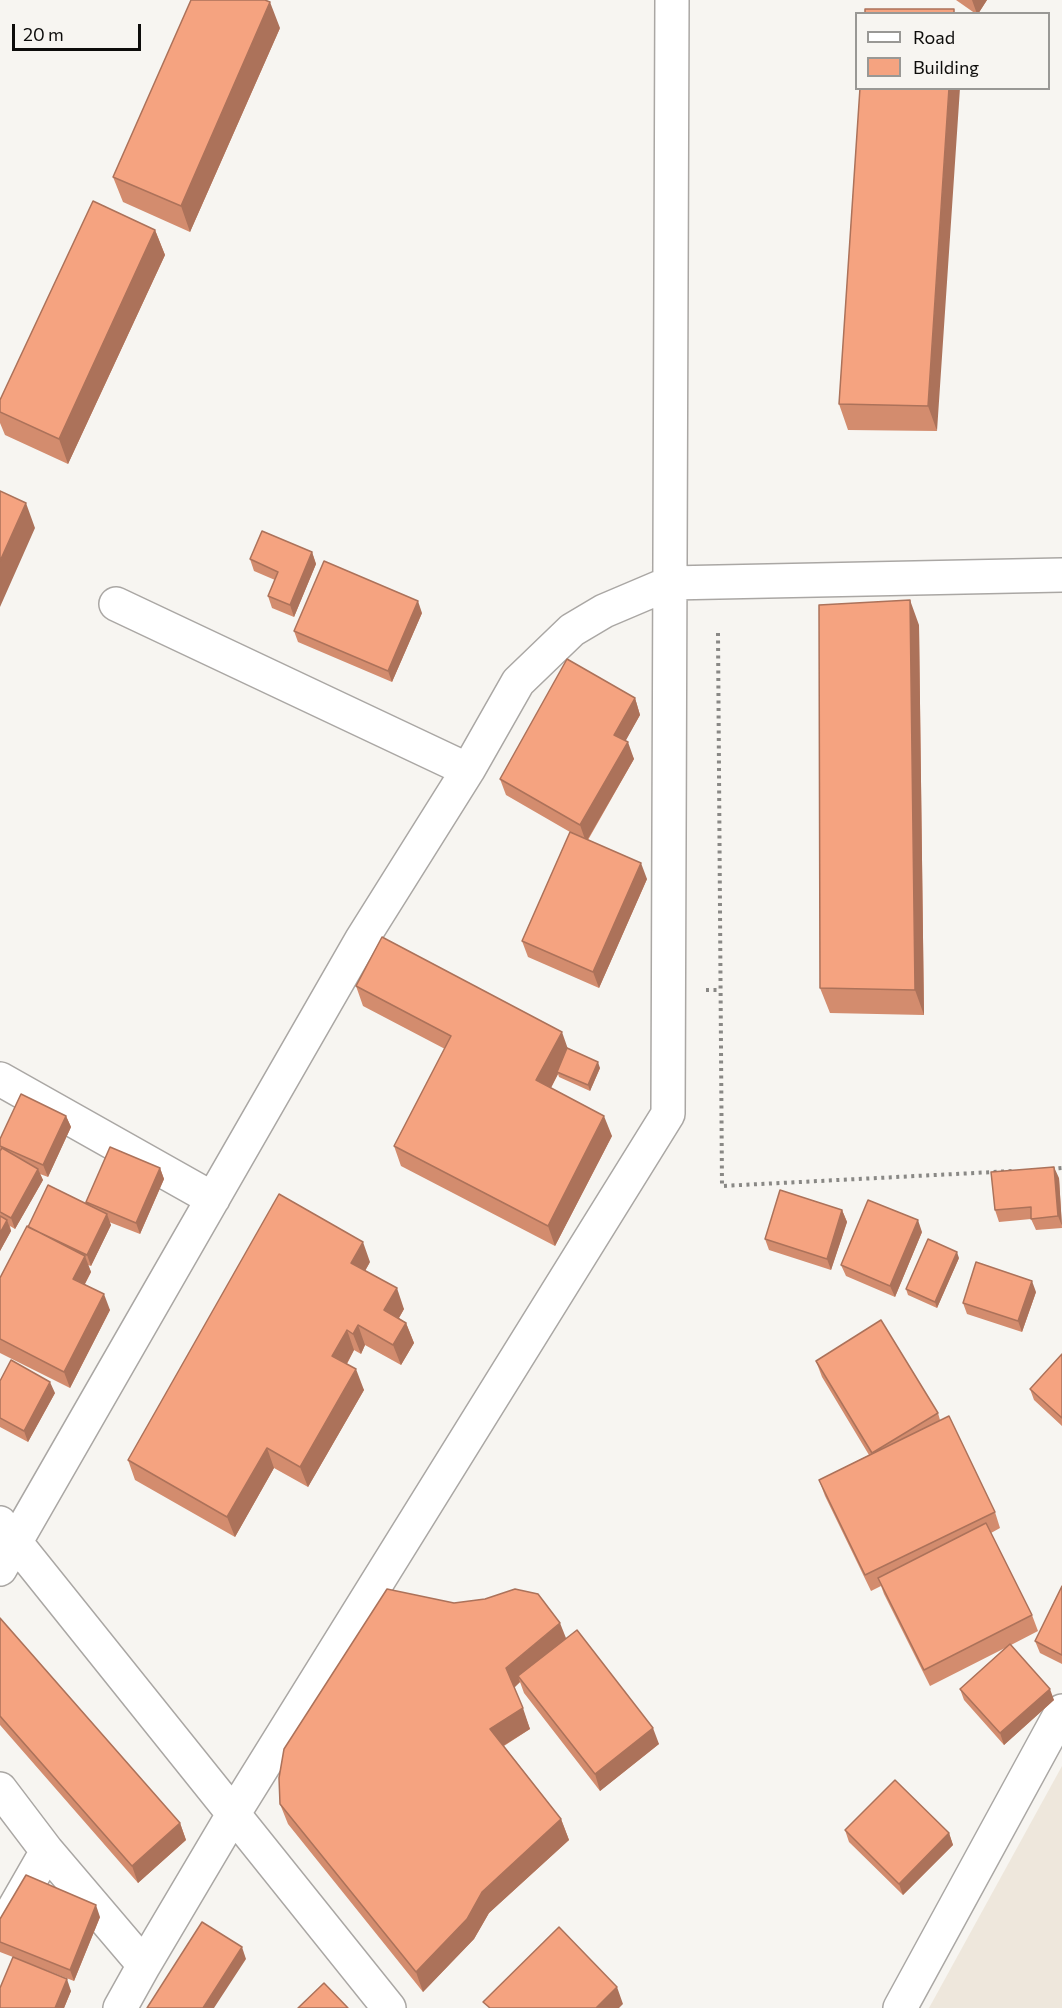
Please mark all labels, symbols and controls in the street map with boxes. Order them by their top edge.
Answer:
scale bar [15,12,144,50]
legend [855,12,1050,90]
text: 20 m [23,23,64,45]
text: Road [913,26,955,48]
text: Building [913,56,979,78]

